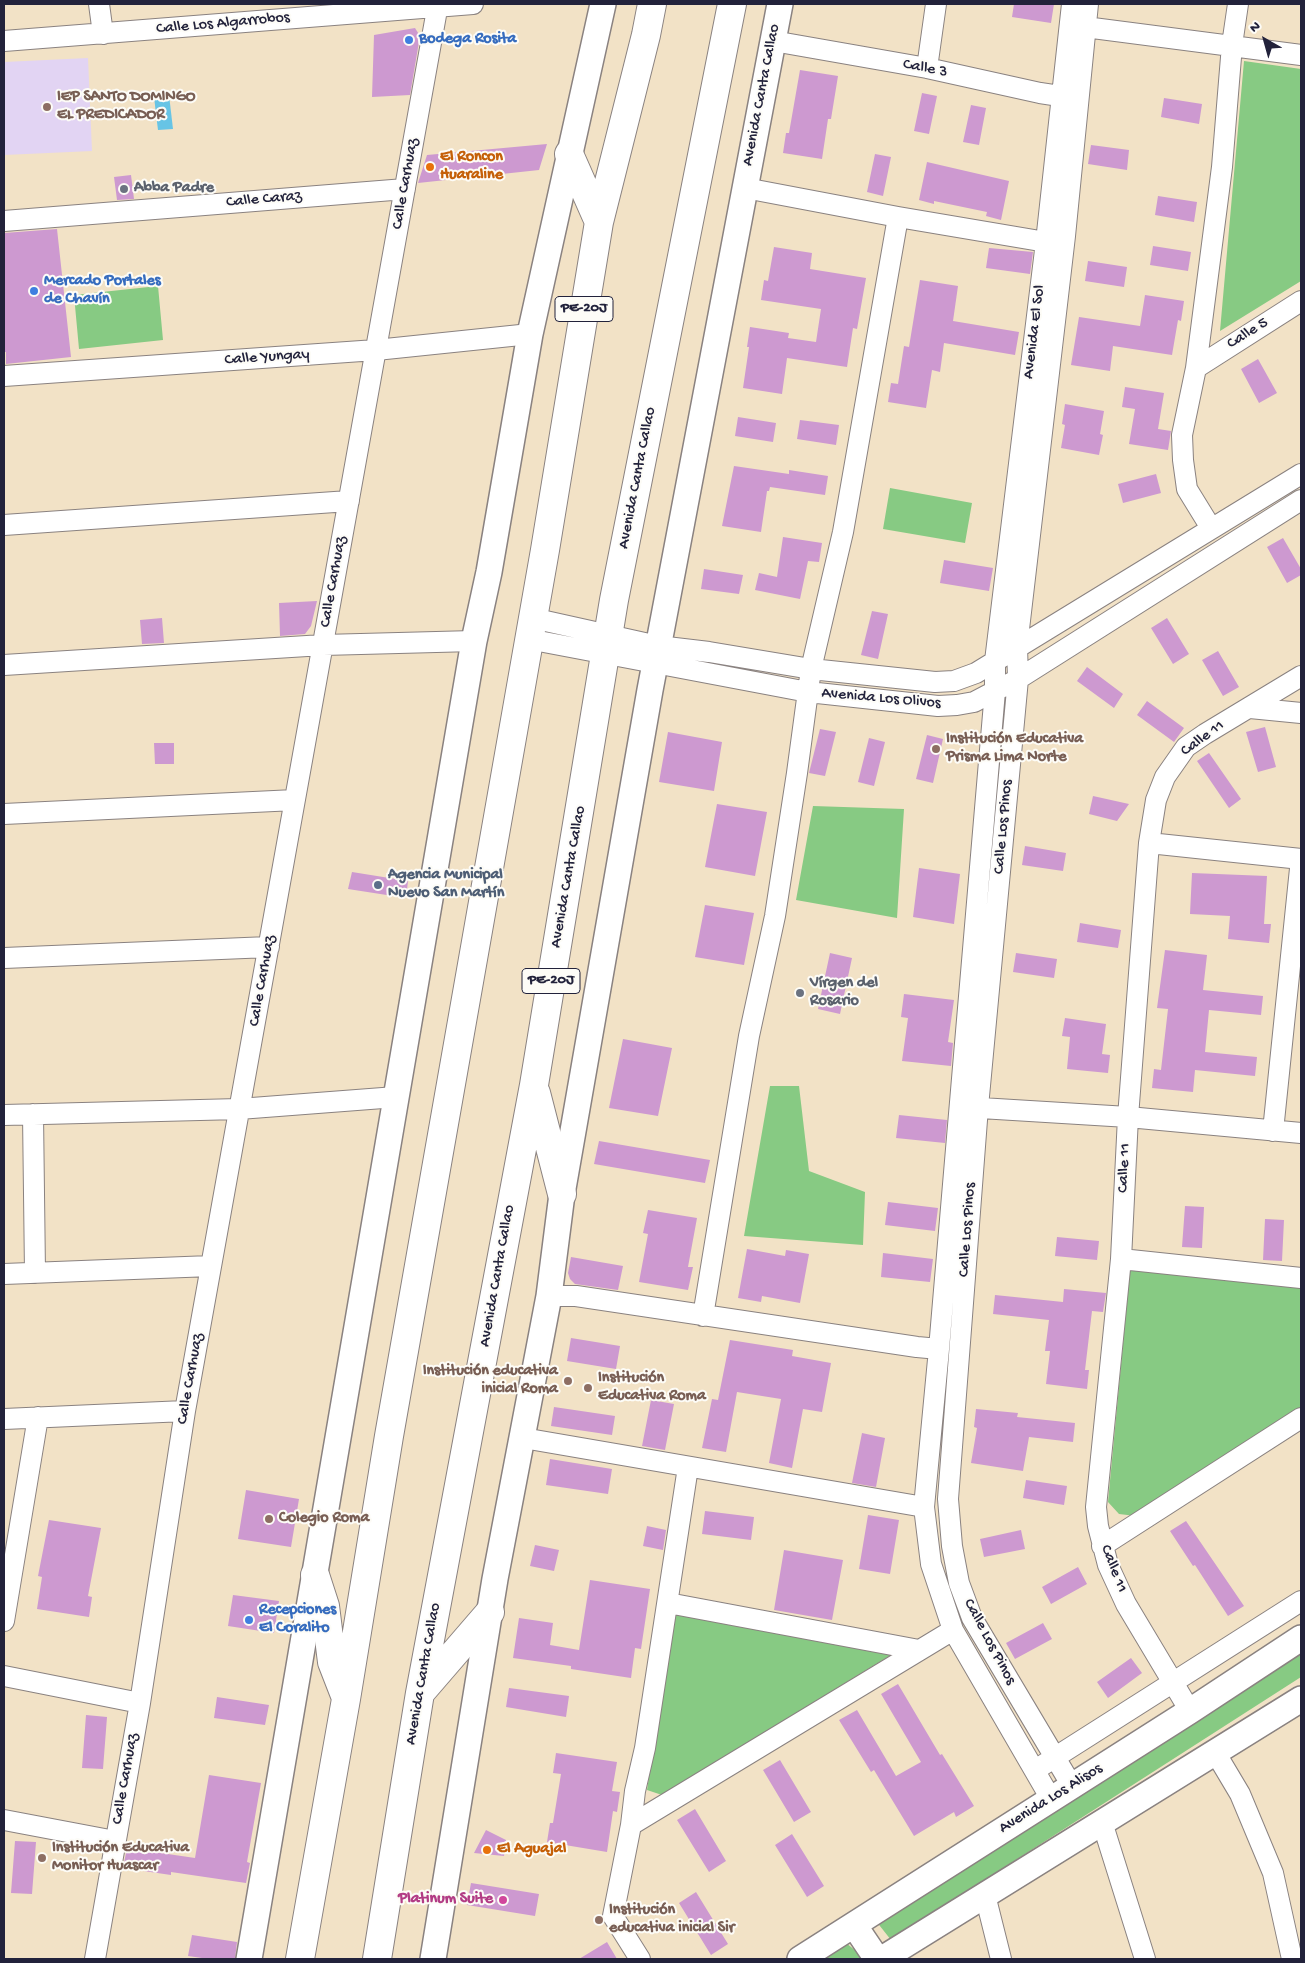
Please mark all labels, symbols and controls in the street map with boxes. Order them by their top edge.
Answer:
street label: Calle Los Algarrobos [156,9,290,39]
north arrow [1240,15,1290,65]
text: N [1247,18,1264,37]
street label: Avenida Canta Callao [739,22,785,168]
place label: Bodega Rosita [419,30,516,50]
marker: Bodega Rosita [403,34,415,46]
street label: Calle 3 [901,55,949,83]
place label: IEP SANTO DOMINGO EL PREDICADOR [57,88,195,126]
marker: IEP SANTO DOMINGO EL PREDICADOR [41,101,53,113]
street label: Calle Carhuaz [389,137,423,231]
place label: El Roncon Huaraline [440,148,503,186]
marker: El Roncon Huaraline [424,161,436,173]
place label: Abba Padre [134,179,214,199]
marker: Abba Padre [118,183,130,195]
street label: Calle Caraz [225,187,303,213]
place label: Mercado Portales de Chavín [44,272,161,310]
street label: Avenida El Sol [1020,284,1050,380]
marker: Mercado Portales de Chavín [28,285,40,297]
road number: PE-20J [555,296,613,322]
street label: Calle 5 [1224,314,1272,354]
street label: Calle Yungay [224,345,310,371]
street label: Avenida Canta Callao [615,405,661,551]
street label: Calle Carhuaz [317,535,351,629]
street label: Avenida Los Olivos [821,684,941,714]
street label: Calle 11 [1177,717,1229,761]
place label: Institución Educativa Prisma Lima Norte [946,730,1083,768]
marker: Institución Educativa Prisma Lima Norte [930,743,942,755]
street label: Calle Los Pinos [990,779,1018,875]
street label: Avenida Canta Callao [547,804,591,950]
place label: Agencia Municipal Nuevo San Martín [388,866,504,904]
marker: Agencia Municipal Nuevo San Martín [372,879,384,891]
street label: Calle Carhuaz [246,934,280,1028]
road number: PE-20J [522,968,580,994]
place label: Vírgen del Rosario [810,974,878,1012]
marker: Vírgen del Rosario [794,987,806,999]
street label: Calle 11 [1114,1143,1136,1193]
street label: Calle Los Pinos [955,1182,981,1278]
street label: Avenida Canta Callao [476,1203,520,1349]
street label: Calle Carhuaz [174,1332,208,1426]
place label: Institución educativa inicial Roma [423,1362,558,1400]
place label: Institución Educativa Roma [598,1369,706,1407]
marker: Institución educativa inicial Roma [562,1375,574,1387]
marker: Institución Educativa Roma [582,1382,594,1394]
place label: Colegio Roma [279,1509,369,1529]
marker: Colegio Roma [263,1513,275,1525]
street label: Calle 11 [1095,1542,1131,1596]
street label: Calle Los Pinos [958,1596,1020,1688]
place label: Recepciones El Coralito [259,1601,336,1639]
street label: Avenida Canta Callao [402,1601,446,1747]
marker: Recepciones El Coralito [243,1614,255,1626]
street label: Calle Carhuaz [109,1732,143,1826]
street label: Avenida Los Alisos [996,1760,1106,1838]
place label: Institución Educativa Monitor Huascar [52,1839,189,1877]
place label: El Aguajal [497,1840,566,1860]
marker: El Aguajal [481,1844,493,1856]
marker: Institución Educativa Monitor Huascar [36,1852,48,1864]
place label: Platinum Suite [398,1890,493,1910]
marker: Platinum Suite [497,1894,509,1906]
place label: Institución educativa inicial Sir [609,1901,734,1939]
marker: Institución educativa inicial Sir [593,1914,605,1926]

